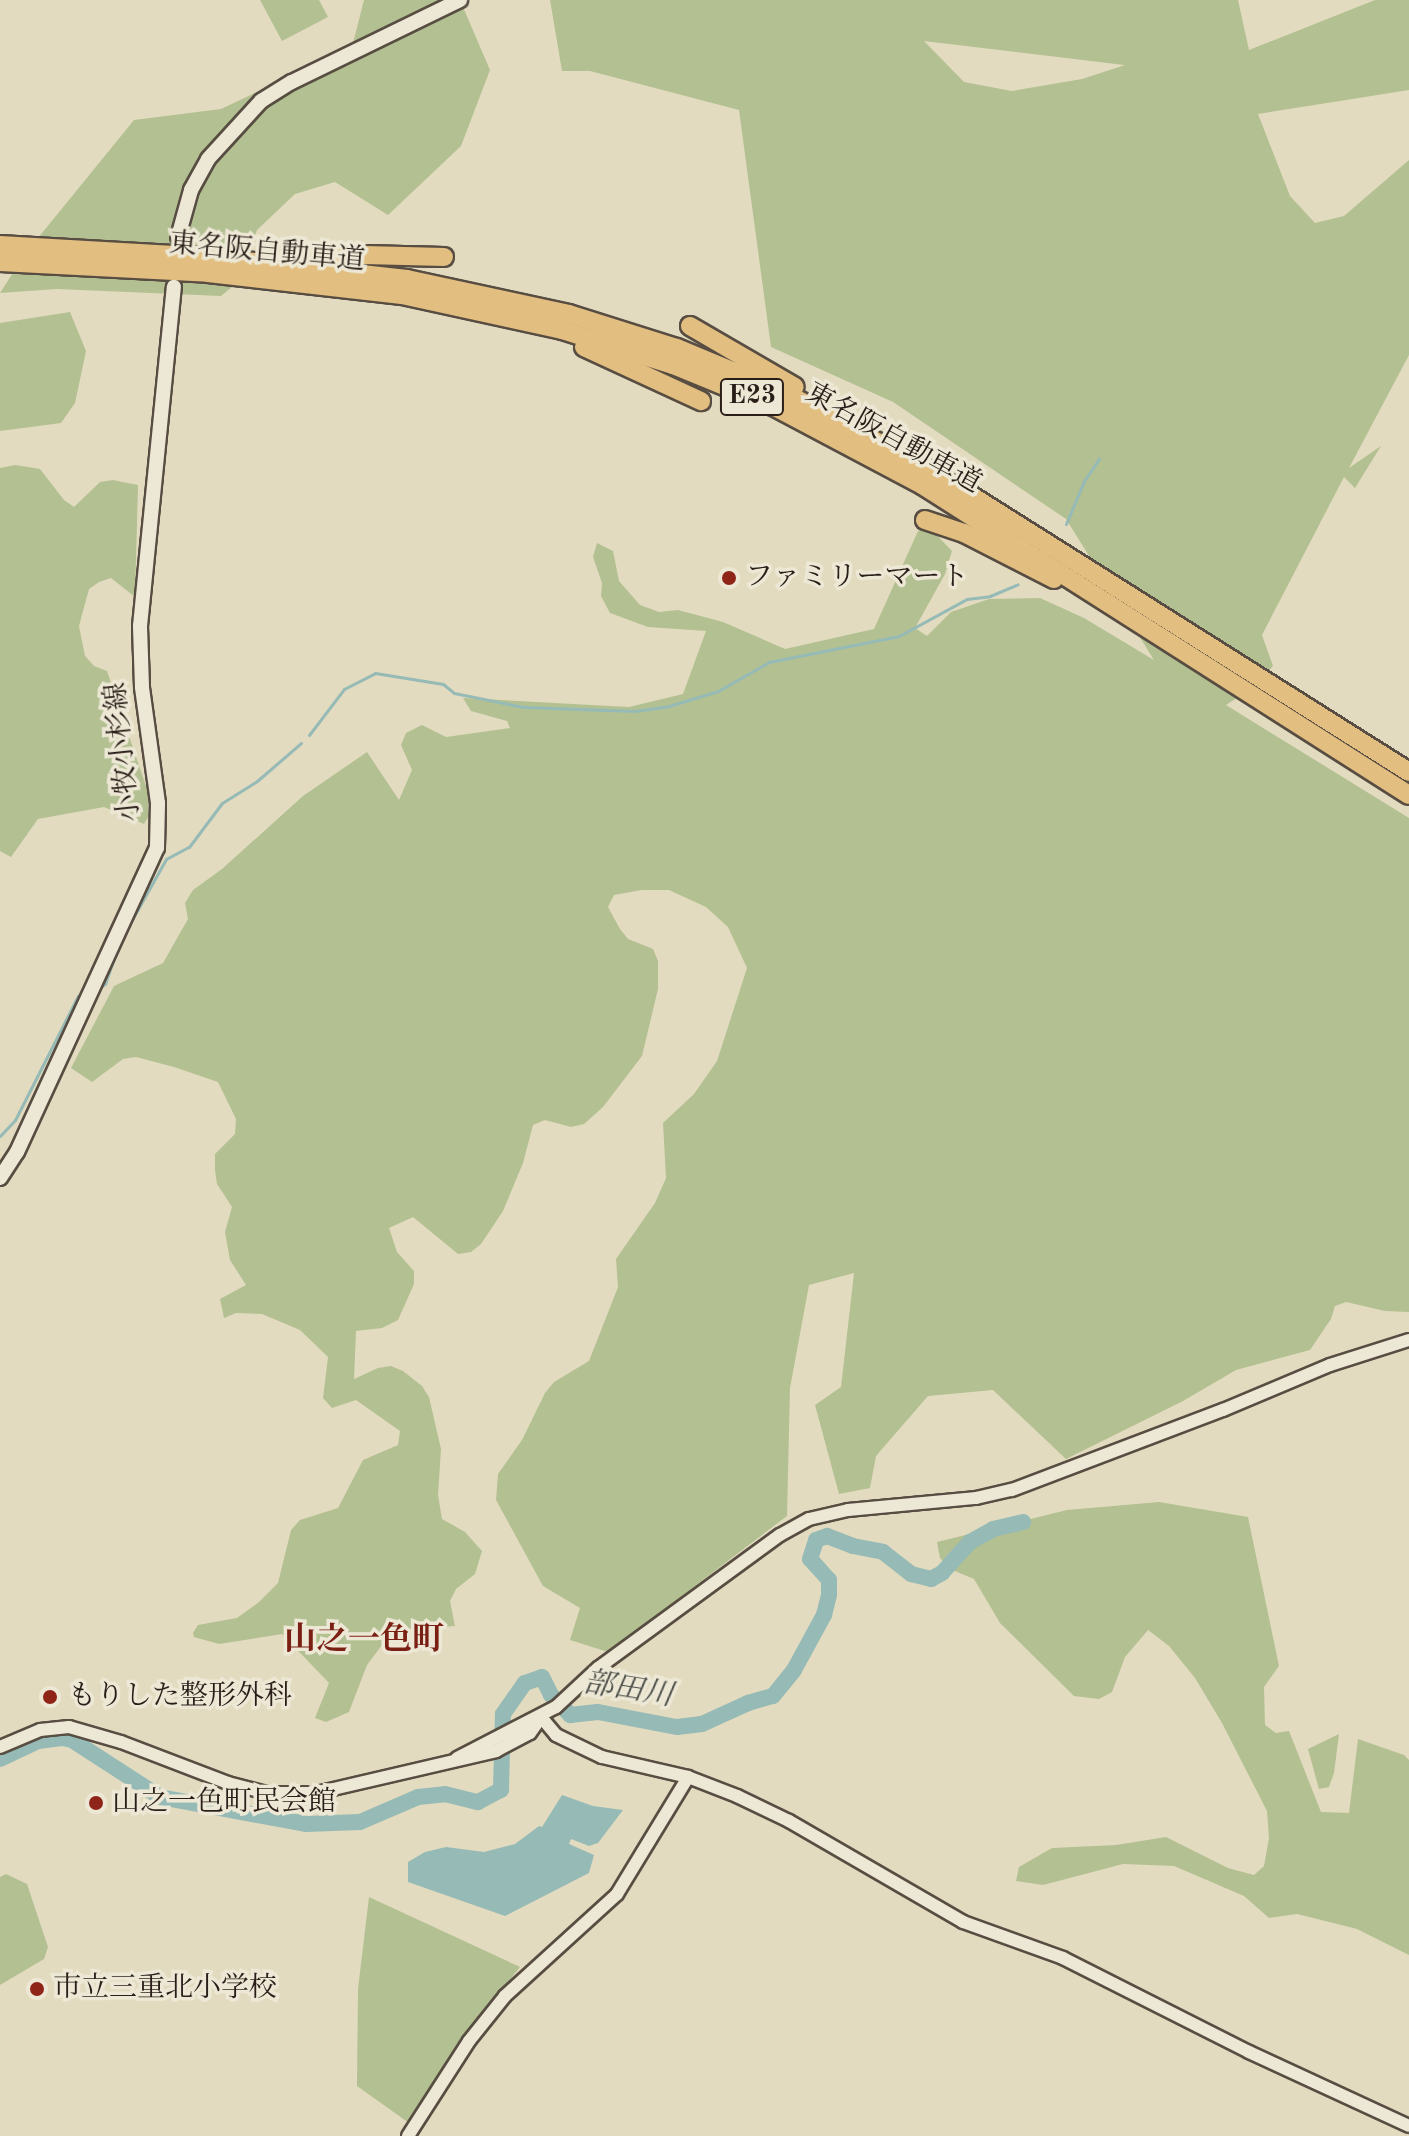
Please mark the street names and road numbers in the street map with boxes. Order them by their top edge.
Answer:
street label: 東名阪自動車道 [168,228,366,278]
road number: E23 [718,375,786,419]
street label: 東名阪自動車道 [799,377,987,501]
street label: 小牧小杉線 [100,681,148,823]

